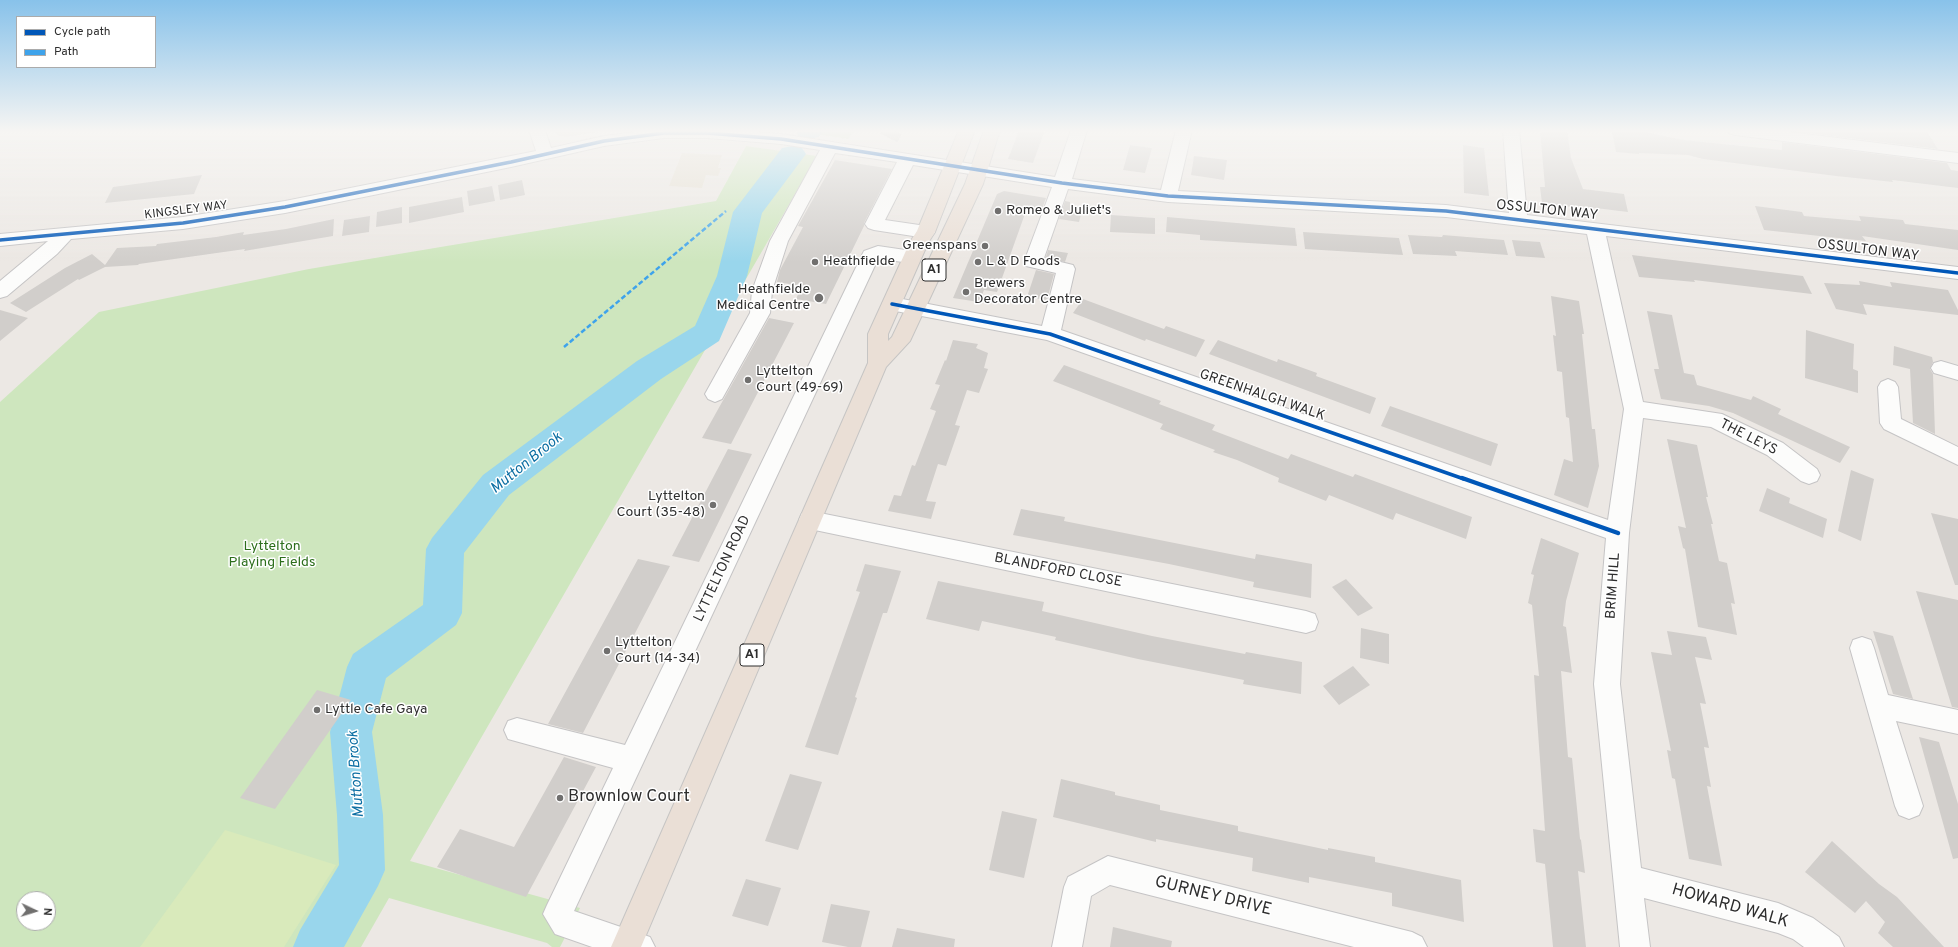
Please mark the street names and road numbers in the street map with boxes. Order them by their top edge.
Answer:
street label: OSSULTON WAY [1495,197,1599,225]
street label: KINGSLEY WAY [144,199,228,223]
street label: OSSULTON WAY [1816,236,1920,266]
road number: A1 [922,259,946,281]
street label: GREENHALGH WALK [1197,367,1327,425]
street label: THE LEYS [1716,416,1780,460]
street label: LYTTELTON ROAD [691,513,755,625]
street label: BLANDFORD CLOSE [993,550,1123,592]
street label: BRIM HILL [1603,552,1625,620]
road number: A1 [740,644,764,666]
street label: GURNEY DRIVE [1152,873,1274,921]
street label: HOWARD WALK [1669,881,1791,933]

